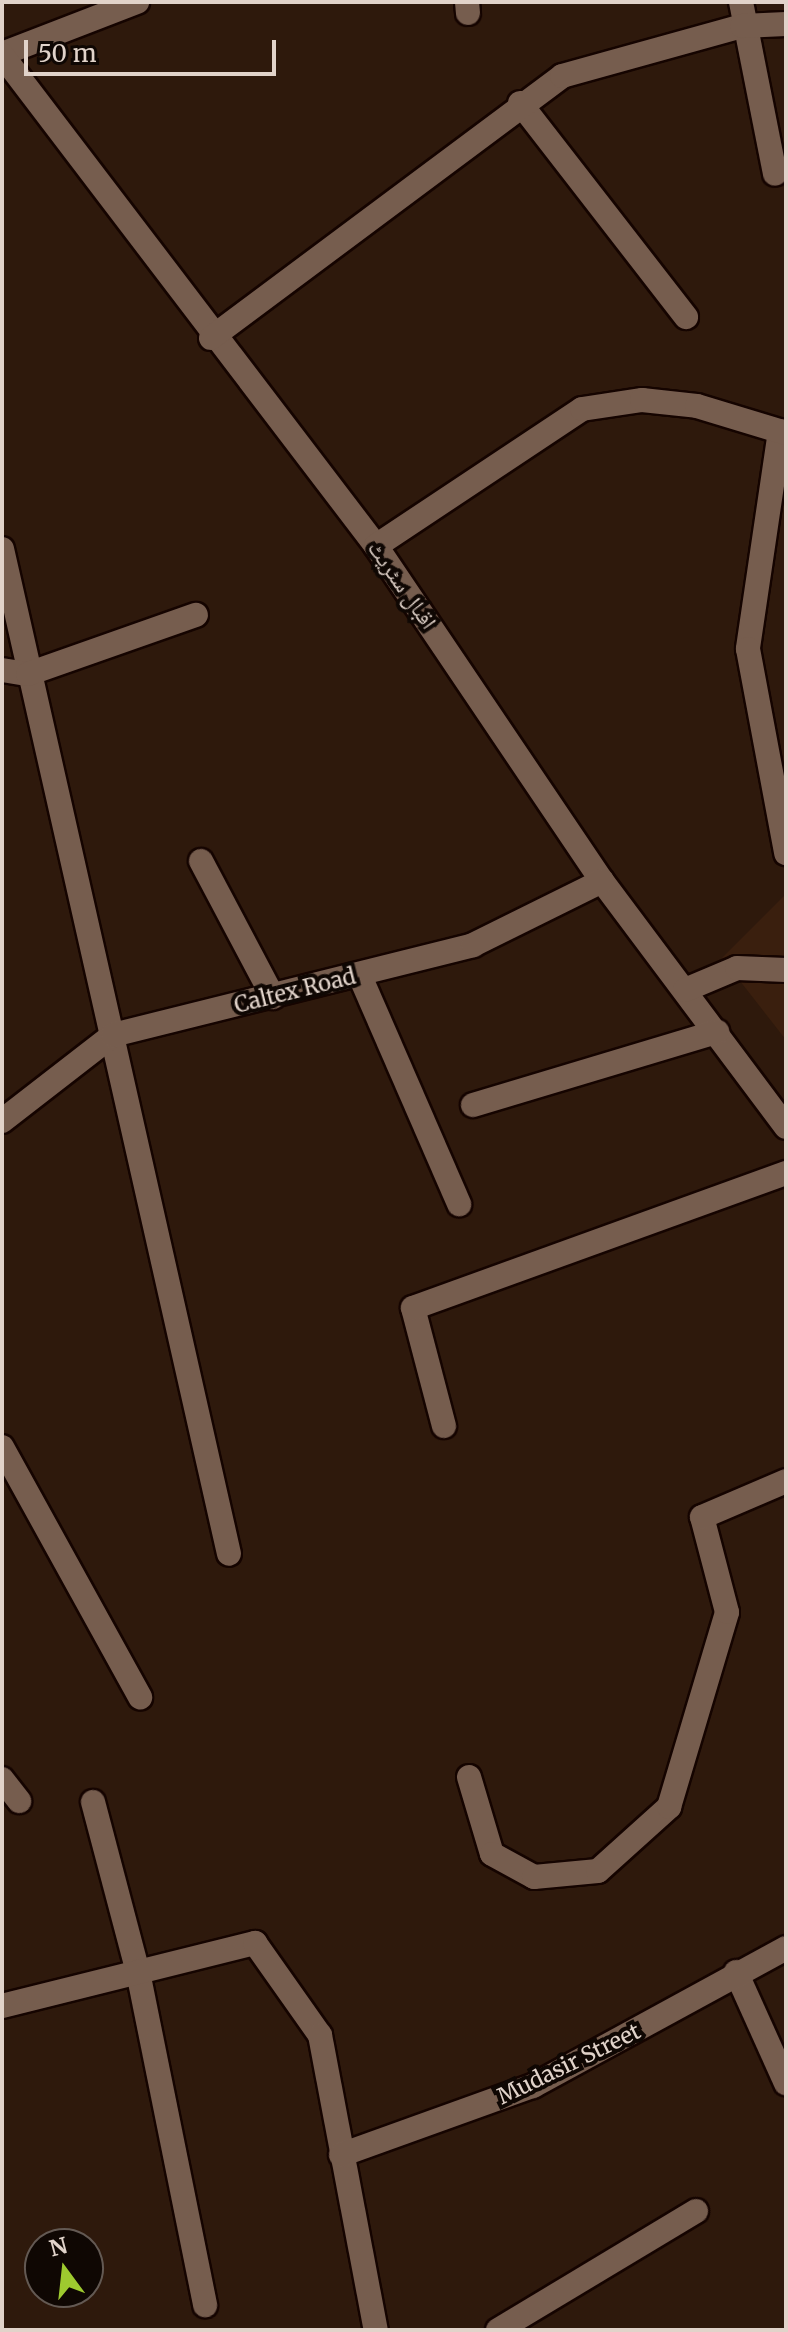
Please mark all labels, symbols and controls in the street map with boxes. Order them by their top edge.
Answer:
scale bar [28,24,280,74]
text: 50 m [38,38,97,69]
street label: اقبال سٹریٹ [362,536,442,634]
street label: Caltex Road [231,963,359,1019]
street label: Mudasir Street [493,2018,645,2110]
north arrow [24,2228,104,2308]
text: N [46,2231,70,2263]

